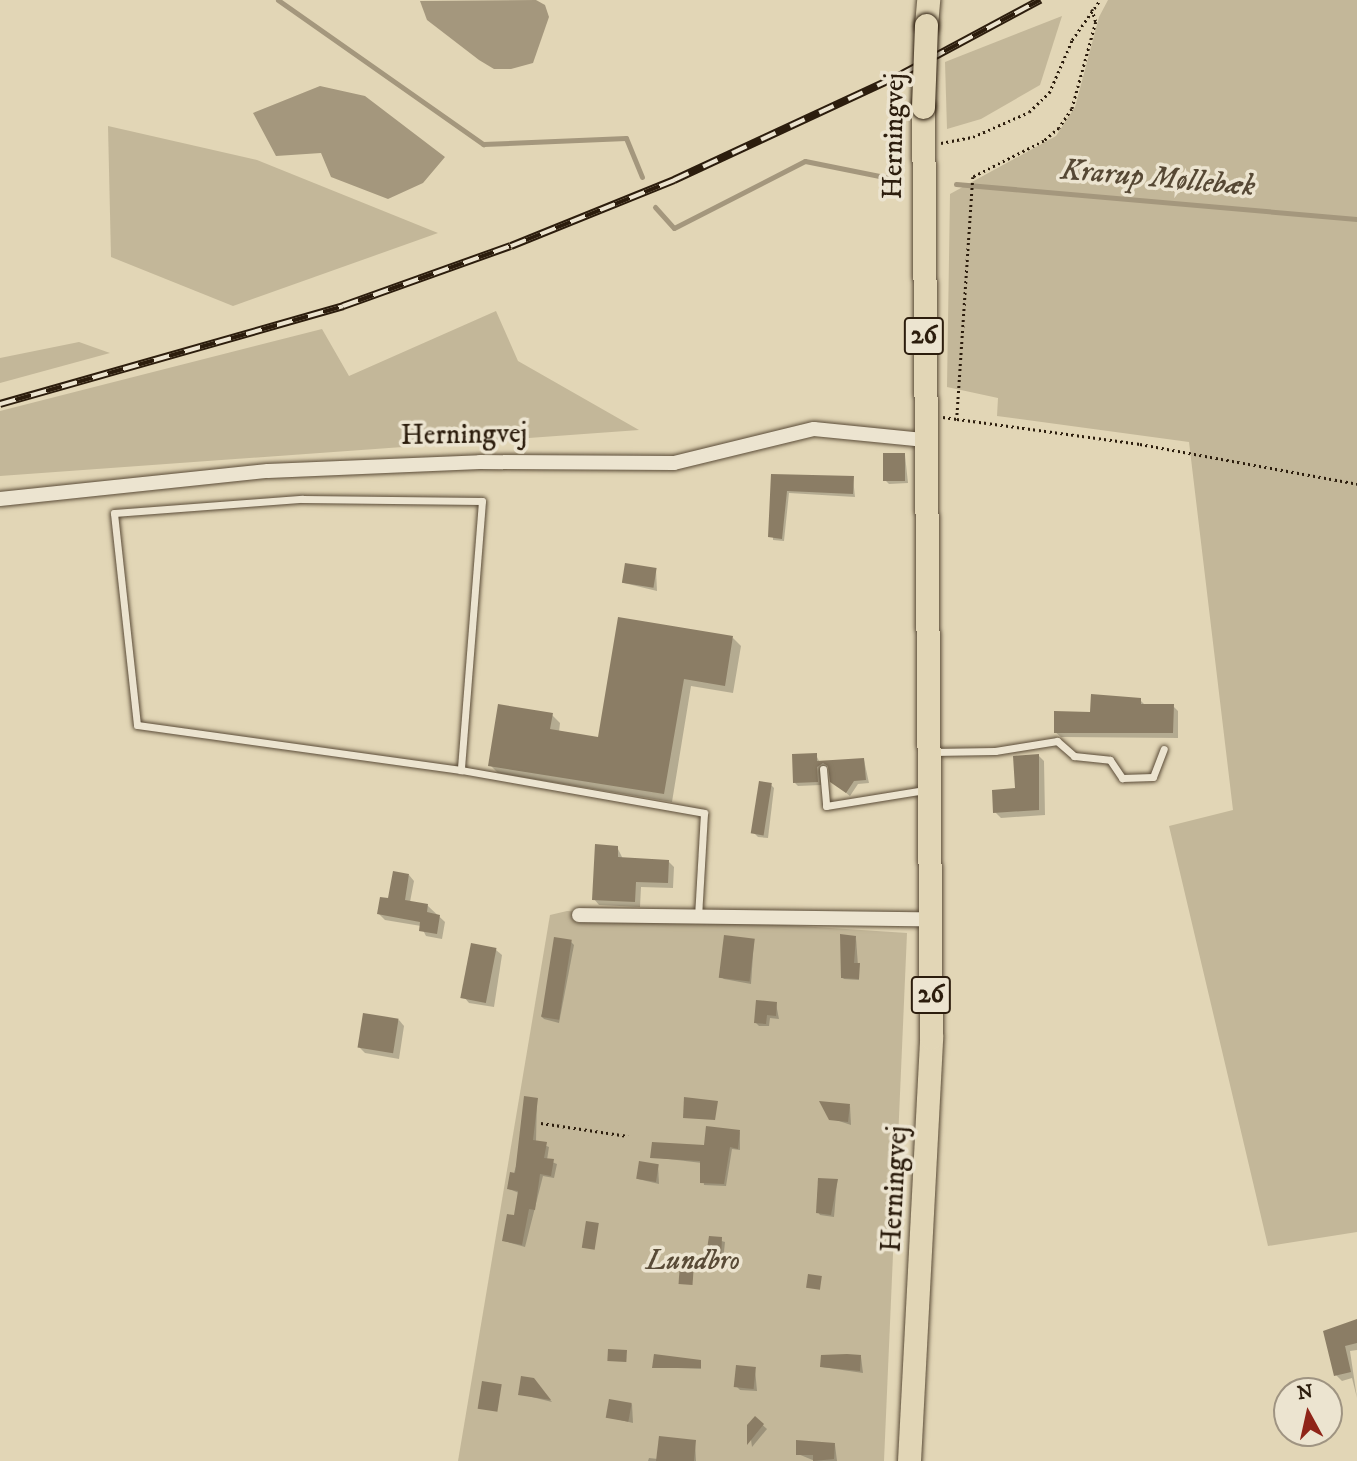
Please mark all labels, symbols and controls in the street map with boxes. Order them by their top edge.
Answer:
street label: Herningvej [876,72,912,200]
water label: Krarup Møllebæk [1059,153,1257,205]
road number: 26 [903,314,945,358]
street label: Herningvej [400,417,528,453]
road number: 26 [910,972,952,1018]
street label: Herningvej [875,1125,915,1253]
park label: Lundbro [646,1244,740,1278]
north arrow [1273,1377,1343,1447]
text: N [1296,1380,1315,1405]

